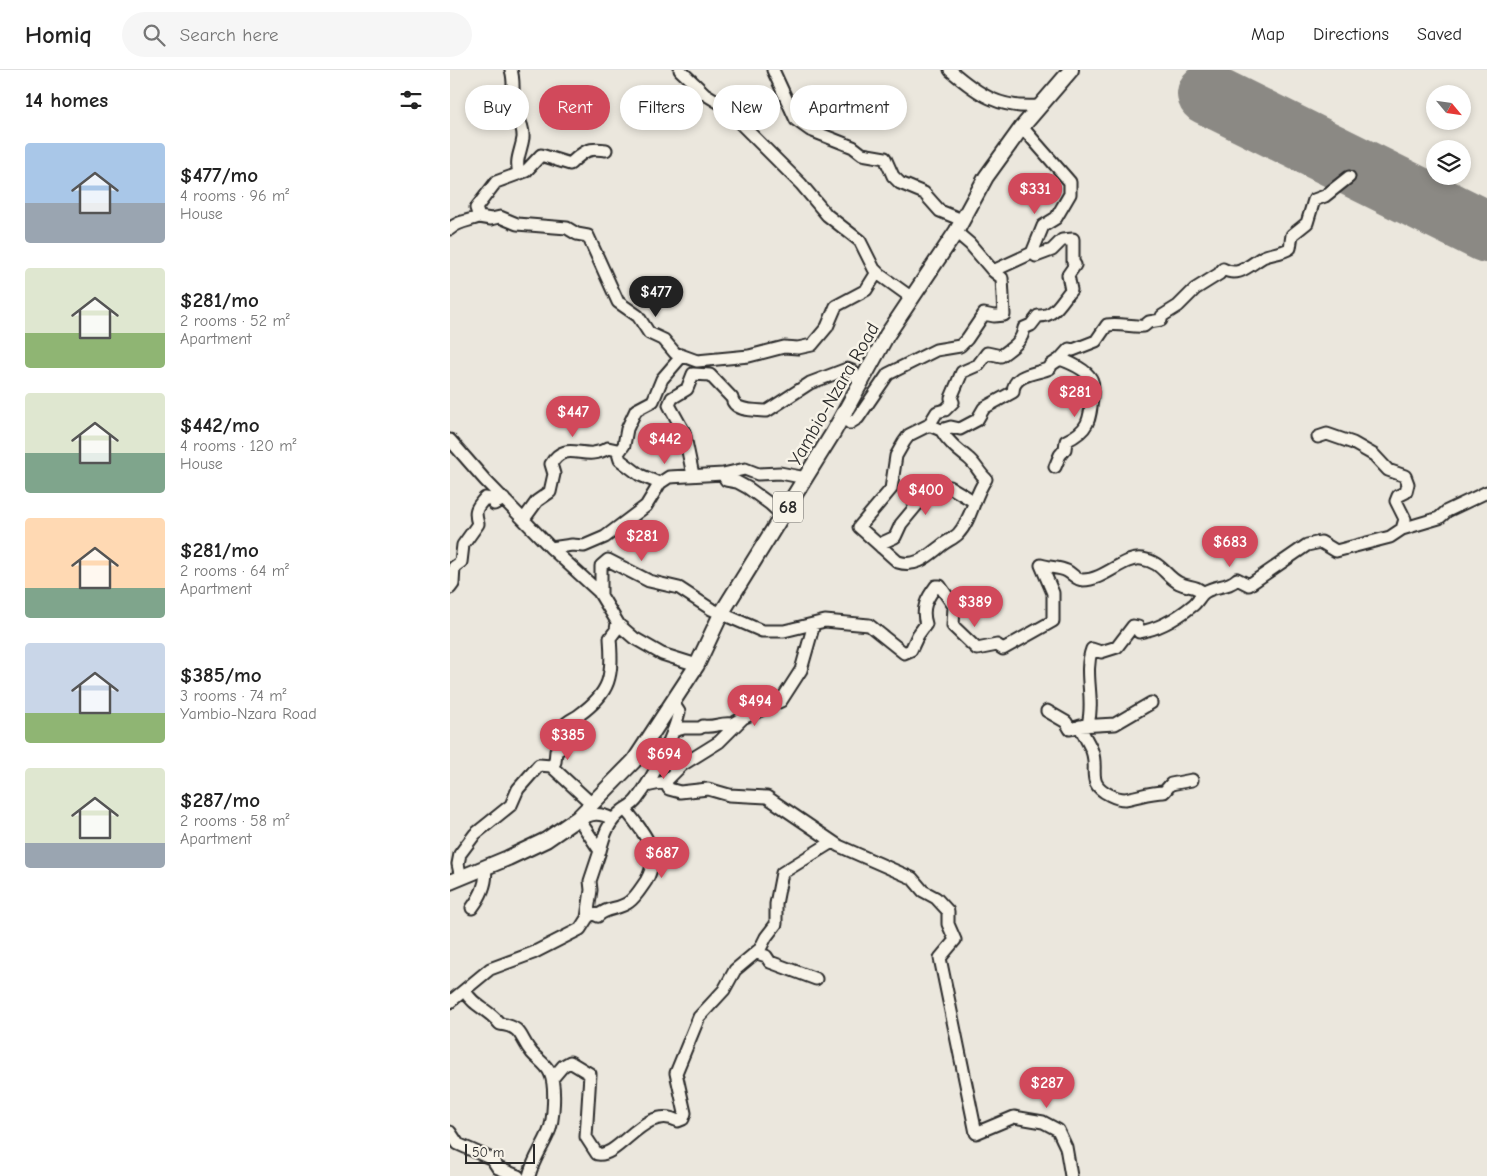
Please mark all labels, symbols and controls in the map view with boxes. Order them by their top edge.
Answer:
search box [122,12,472,57]
text: Homiq [25,21,92,49]
icon: search [140,21,168,49]
text: Search here [180,24,279,46]
text: Map [1251,24,1285,45]
text: Directions [1313,24,1389,45]
text: Saved [1417,24,1462,45]
chip: Buy [465,85,529,130]
chip: Rent [539,85,610,130]
chip: Filters [620,85,703,130]
chip: New [713,85,780,130]
chip: Apartment [790,85,907,130]
north arrow [1426,85,1471,130]
map controls [1426,85,1471,185]
icon: filters [397,86,425,114]
text: 14 homes [25,88,108,112]
button: layers [1426,140,1471,185]
icon: home [65,163,125,223]
text: $477/mo [180,163,258,187]
pin: $331 [1005,172,1065,215]
text: $331 [1019,180,1051,198]
text: 4 rooms · 96 m² [180,187,289,205]
text: House [180,205,223,223]
pin: $477 [626,276,686,318]
text: $477 [640,283,672,301]
icon: home [65,288,125,348]
text: $281/mo [180,288,259,312]
text: 2 rooms · 52 m² [180,312,290,330]
street label: Yambio-Nzara Road [784,319,884,470]
text: Apartment [180,330,252,348]
pin: $281 [1045,376,1105,418]
text: $281 [1059,383,1091,401]
pin: $447 [543,396,603,438]
text: $447 [557,403,589,421]
icon: home [65,413,125,473]
text: $442/mo [180,413,260,437]
pin: $442 [635,422,695,465]
text: $442 [649,430,681,448]
text: 4 rooms · 120 m² [180,437,297,455]
text: House [180,455,223,473]
pin: $400 [896,474,956,516]
text: $400 [908,481,944,499]
road number: 68 [773,492,803,522]
pin: $281 [612,520,672,562]
pin: $683 [1200,526,1260,568]
text: $281 [626,527,658,545]
text: $683 [1213,533,1247,551]
icon: home [65,538,125,598]
text: $281/mo [180,538,259,562]
text: 2 rooms · 64 m² [180,562,289,580]
text: Apartment [180,580,252,598]
pin: $389 [945,586,1005,628]
text: $389 [958,593,992,611]
icon: home [65,663,125,723]
text: $385/mo [180,663,262,687]
pin: $494 [725,684,785,727]
text: 3 rooms · 74 m² [180,687,286,705]
text: $494 [738,692,772,710]
text: Yambio-Nzara Road [180,705,317,723]
pin: $385 [538,718,598,761]
text: $385 [551,726,585,744]
pin: $694 [634,738,694,780]
text: $694 [647,745,681,763]
icon: home [65,788,125,848]
text: $287/mo [180,788,260,812]
text: 2 rooms · 58 m² [180,812,290,830]
text: Apartment [180,830,252,848]
pin: $687 [632,836,692,879]
text: $687 [645,844,679,862]
pin: $287 [1017,1066,1077,1109]
text: $287 [1031,1074,1064,1092]
scale bar [465,1141,535,1164]
text: 50 m [472,1144,504,1161]

